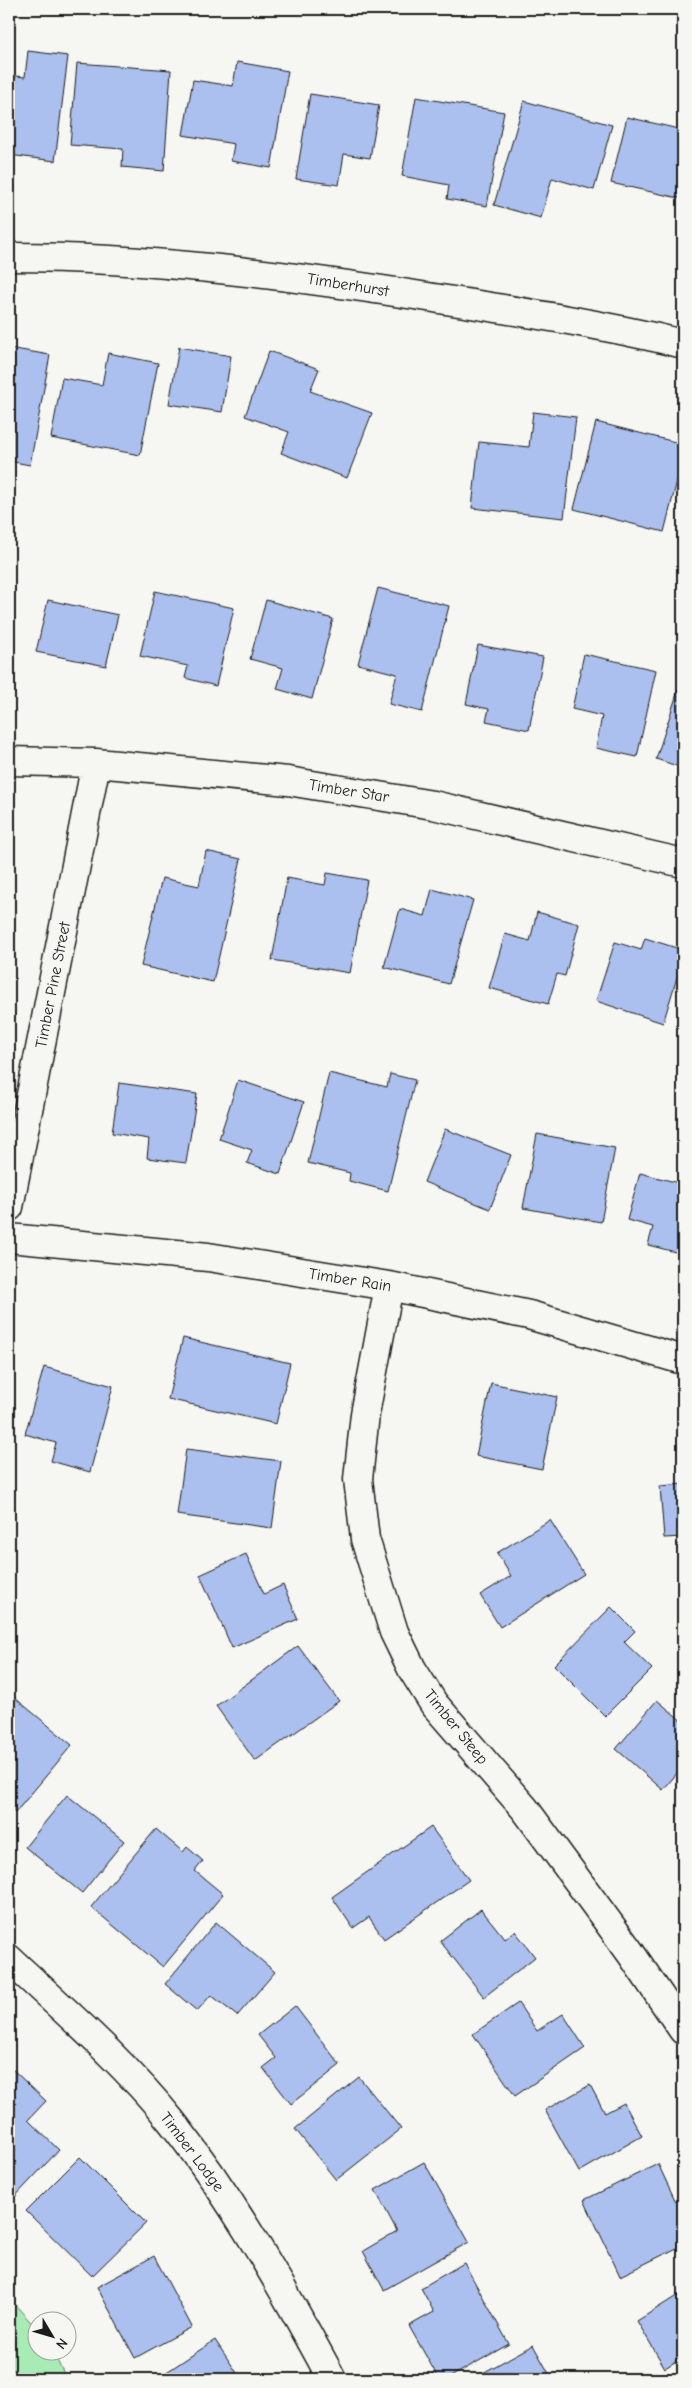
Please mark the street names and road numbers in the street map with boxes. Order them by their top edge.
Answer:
street label: Timberhurst [306,270,391,300]
street label: Timber Star [308,776,391,806]
street label: Timber Pine Street [32,920,74,1050]
street label: Timber Rain [307,1265,393,1295]
street label: Timber Steep [420,1686,492,1768]
street label: Timber Lodge [156,2109,228,2195]

